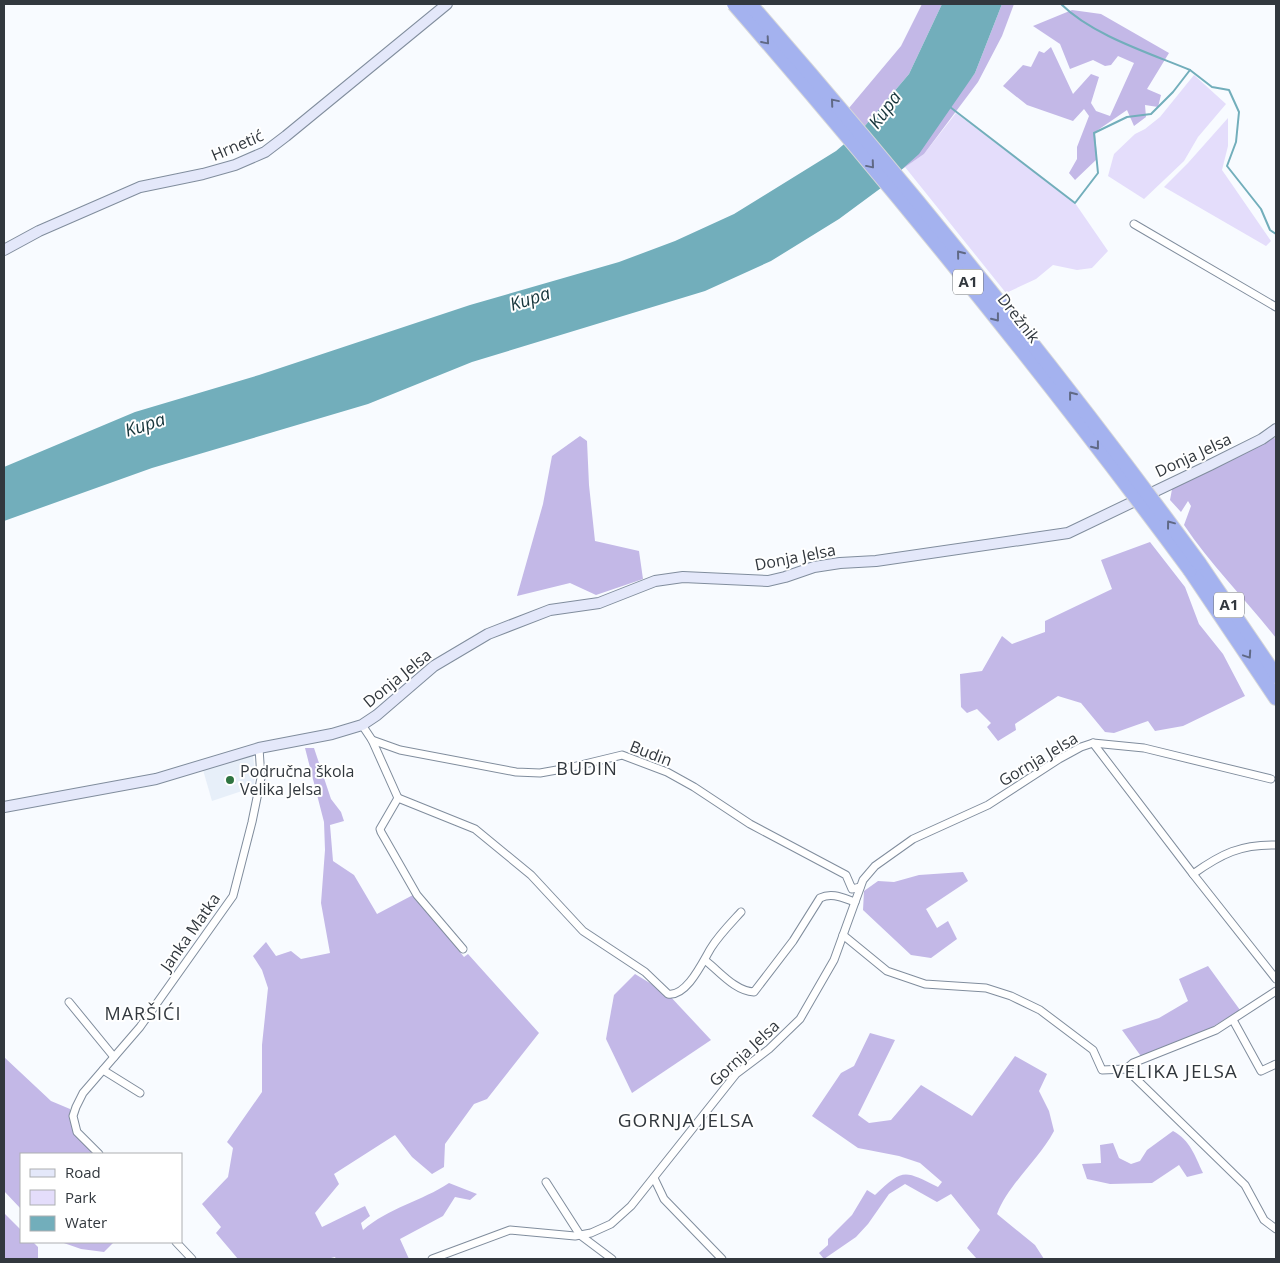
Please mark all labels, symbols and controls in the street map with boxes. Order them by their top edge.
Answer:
one-way arrow [761,35,770,44]
water label: Kupa [862,86,906,133]
one-way arrow [831,98,840,107]
street label: Hrnetić [208,124,267,166]
one-way arrow [866,159,875,168]
one-way arrow [957,251,965,260]
road number: A1 [953,270,983,294]
water label: Kupa [506,280,553,316]
street label: Drežnik [993,289,1046,348]
one-way arrow [991,312,999,321]
one-way arrow [1069,392,1077,401]
water label: Kupa [121,406,168,442]
street label: Donja Jelsa [1151,428,1235,482]
one-way arrow [1091,440,1099,449]
one-way arrow [1168,521,1176,530]
street label: Donja Jelsa [753,538,837,576]
road number: A1 [1214,592,1244,618]
street label: Donja Jelsa [358,644,436,712]
one-way arrow [1242,649,1251,658]
street label: Gornja Jelsa [994,727,1082,791]
street label: Budin [627,735,675,771]
district label: BUDIN [556,756,618,780]
place label: Područna škola Velika Jelsa [240,760,355,800]
marker: Područna škola Velika Jelsa [224,774,236,786]
street label: Janka Matka [154,889,225,977]
district label: MARŠIĆI [105,1001,181,1025]
street label: Gornja Jelsa [704,1015,784,1091]
district label: VELIKA JELSA [1112,1058,1238,1084]
district label: GORNJA JELSA [618,1107,754,1133]
legend [20,1153,182,1243]
text: Road [65,1162,101,1182]
text: Park [65,1187,96,1207]
text: Water [65,1212,107,1232]

